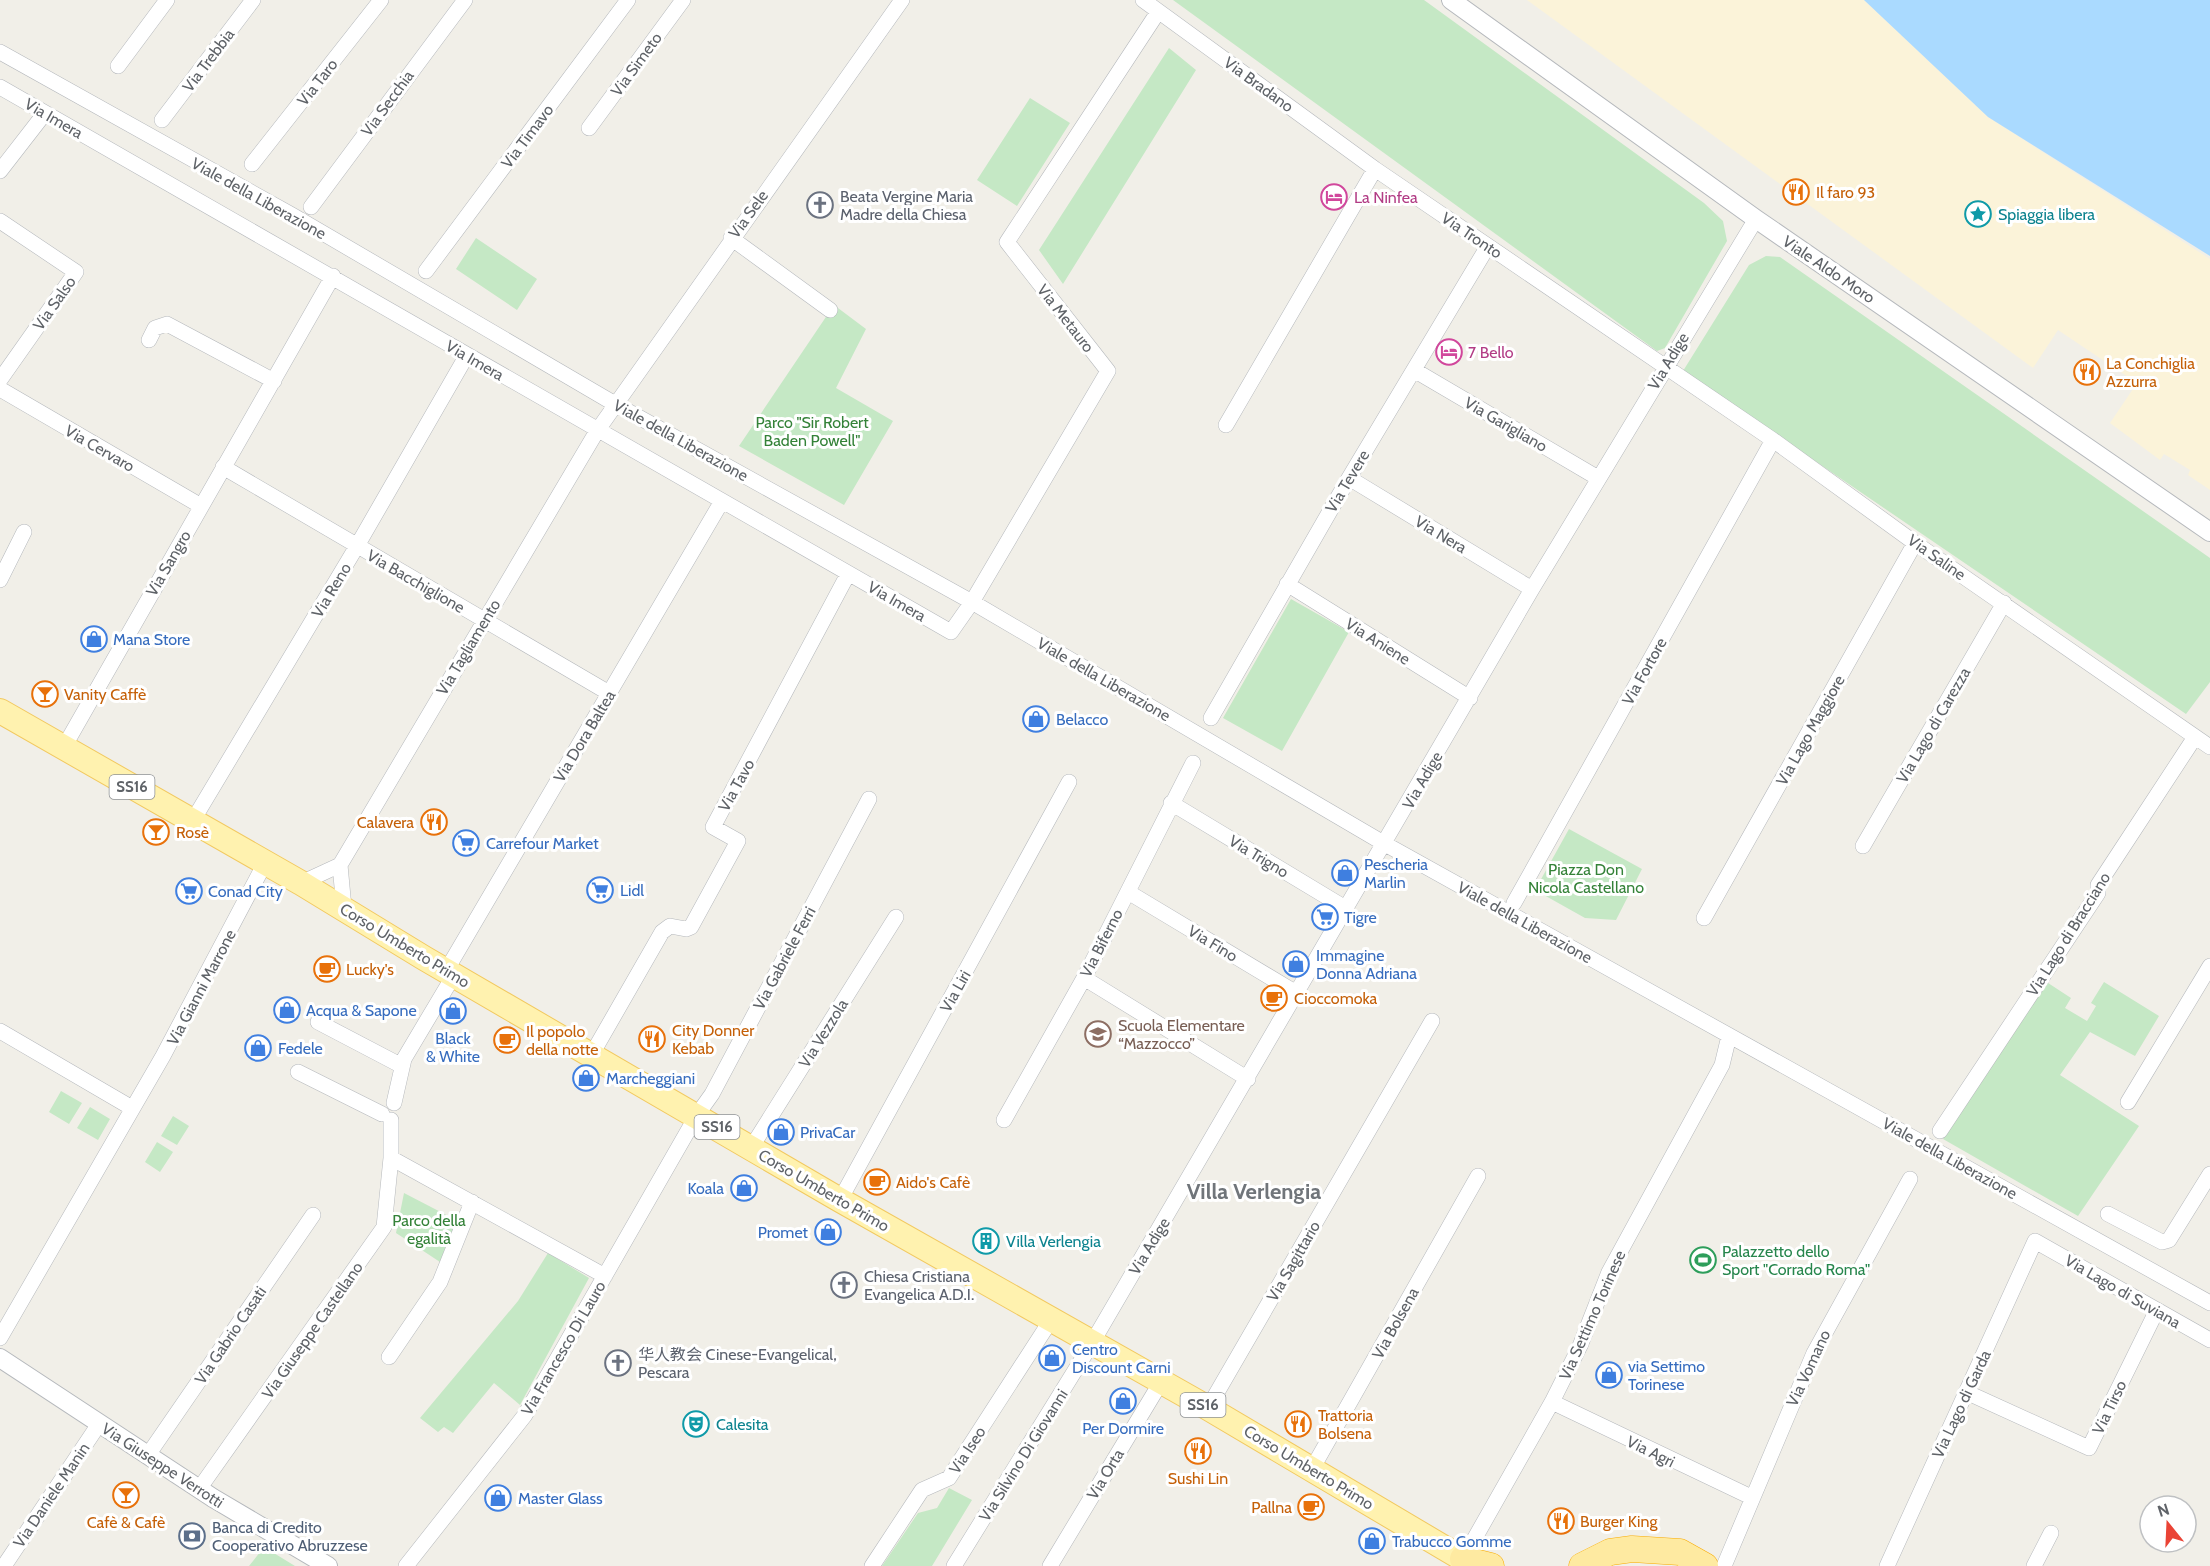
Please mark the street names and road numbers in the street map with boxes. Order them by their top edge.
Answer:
street label: Via Trebbia [179,25,238,96]
street label: Via Simeto [607,29,666,100]
street label: Via Bradano [1220,53,1297,116]
street label: Via Taro [293,55,342,109]
street label: Via Secchia [357,66,418,140]
street label: Via Imera [21,94,86,143]
street label: Via Timavo [497,101,558,172]
street label: Viale della Liberazione [188,154,329,243]
street label: Via Sele [725,187,772,242]
street label: Via Tronto [1438,208,1506,263]
street label: Viale Aldo Moro [1779,232,1879,307]
street label: Via Salso [29,273,80,334]
street label: Via Metauro [1033,280,1098,356]
street label: Via Adige [1644,329,1693,393]
street label: Via Imera [442,336,507,385]
street label: Via Garigliano [1461,393,1551,456]
street label: Viale della Liberazione [610,396,751,485]
street label: Via Cervaro [62,421,138,476]
street label: Via Tevere [1321,447,1373,516]
street label: Via Nera [1411,512,1470,557]
street label: Via Sangro [142,527,195,599]
street label: Via Saline [1904,531,1969,584]
street label: Via Bacchiglione [363,546,468,617]
street label: Via Reno [308,559,355,621]
street label: Via Imera [864,577,929,626]
street label: Via Tagliamento [432,596,505,699]
street label: Via Aniene [1342,614,1414,669]
street label: Viale della Liberazione [1034,633,1174,725]
street label: Via Fortore [1618,634,1671,708]
street label: Via Lago di Carezza [1893,664,1974,786]
street label: Via Lago Maggiore [1772,672,1849,789]
street label: Via Dora Baltea [550,687,619,786]
street label: Via Adige [1398,748,1446,812]
street label: Via Tavo [714,756,759,815]
road number: SS16 [110,775,154,799]
street label: Via Trigno [1225,831,1292,882]
street label: Via Lago di Bracciano [2023,869,2114,1000]
street label: Viale della Liberazione [1454,878,1595,967]
street label: Corso Umberto Primo [336,899,473,992]
street label: Via Gabriele Ferri [749,903,820,1013]
street label: Via Biferno [1076,906,1127,981]
street label: Via Fino [1184,921,1241,966]
street label: Via Gianni Marrone [163,926,240,1048]
street label: Via Liri [936,967,975,1016]
street label: Via Vezzola [795,995,852,1071]
street label: Viale della Liberazione [1879,1114,2020,1203]
road number: SS16 [694,1115,740,1139]
street label: Corso Umberto Primo [755,1145,893,1236]
street label: Via Adige [1125,1214,1174,1278]
street label: Via Sagittario [1263,1218,1324,1305]
street label: Via Settimo Torinese [1555,1248,1630,1383]
street label: Via Lago di Suviana [2062,1251,2184,1332]
street label: Via Giuseppe Castellano [258,1258,367,1402]
street label: Via Francesco Di Lauro [517,1277,610,1419]
street label: Via Gabrio Casati [191,1283,270,1388]
street label: Via Bolsena [1368,1284,1423,1362]
street label: Via Vomano [1782,1327,1835,1409]
street label: Via Lago di Garda [1928,1347,1995,1461]
street label: Via Tirso [2088,1377,2131,1437]
street label: Via Silvino Di Giovanni [975,1386,1072,1525]
road number: SS16 [1180,1393,1226,1417]
street label: Via Giuseppe Verrotti [98,1419,227,1512]
street label: Corso Umberto Primo [1240,1421,1377,1514]
street label: Via Iseo [945,1423,990,1478]
street label: Via Agri [1624,1432,1678,1471]
street label: Via Daniele Manin [9,1439,93,1551]
street label: Via Orta [1083,1445,1128,1503]

